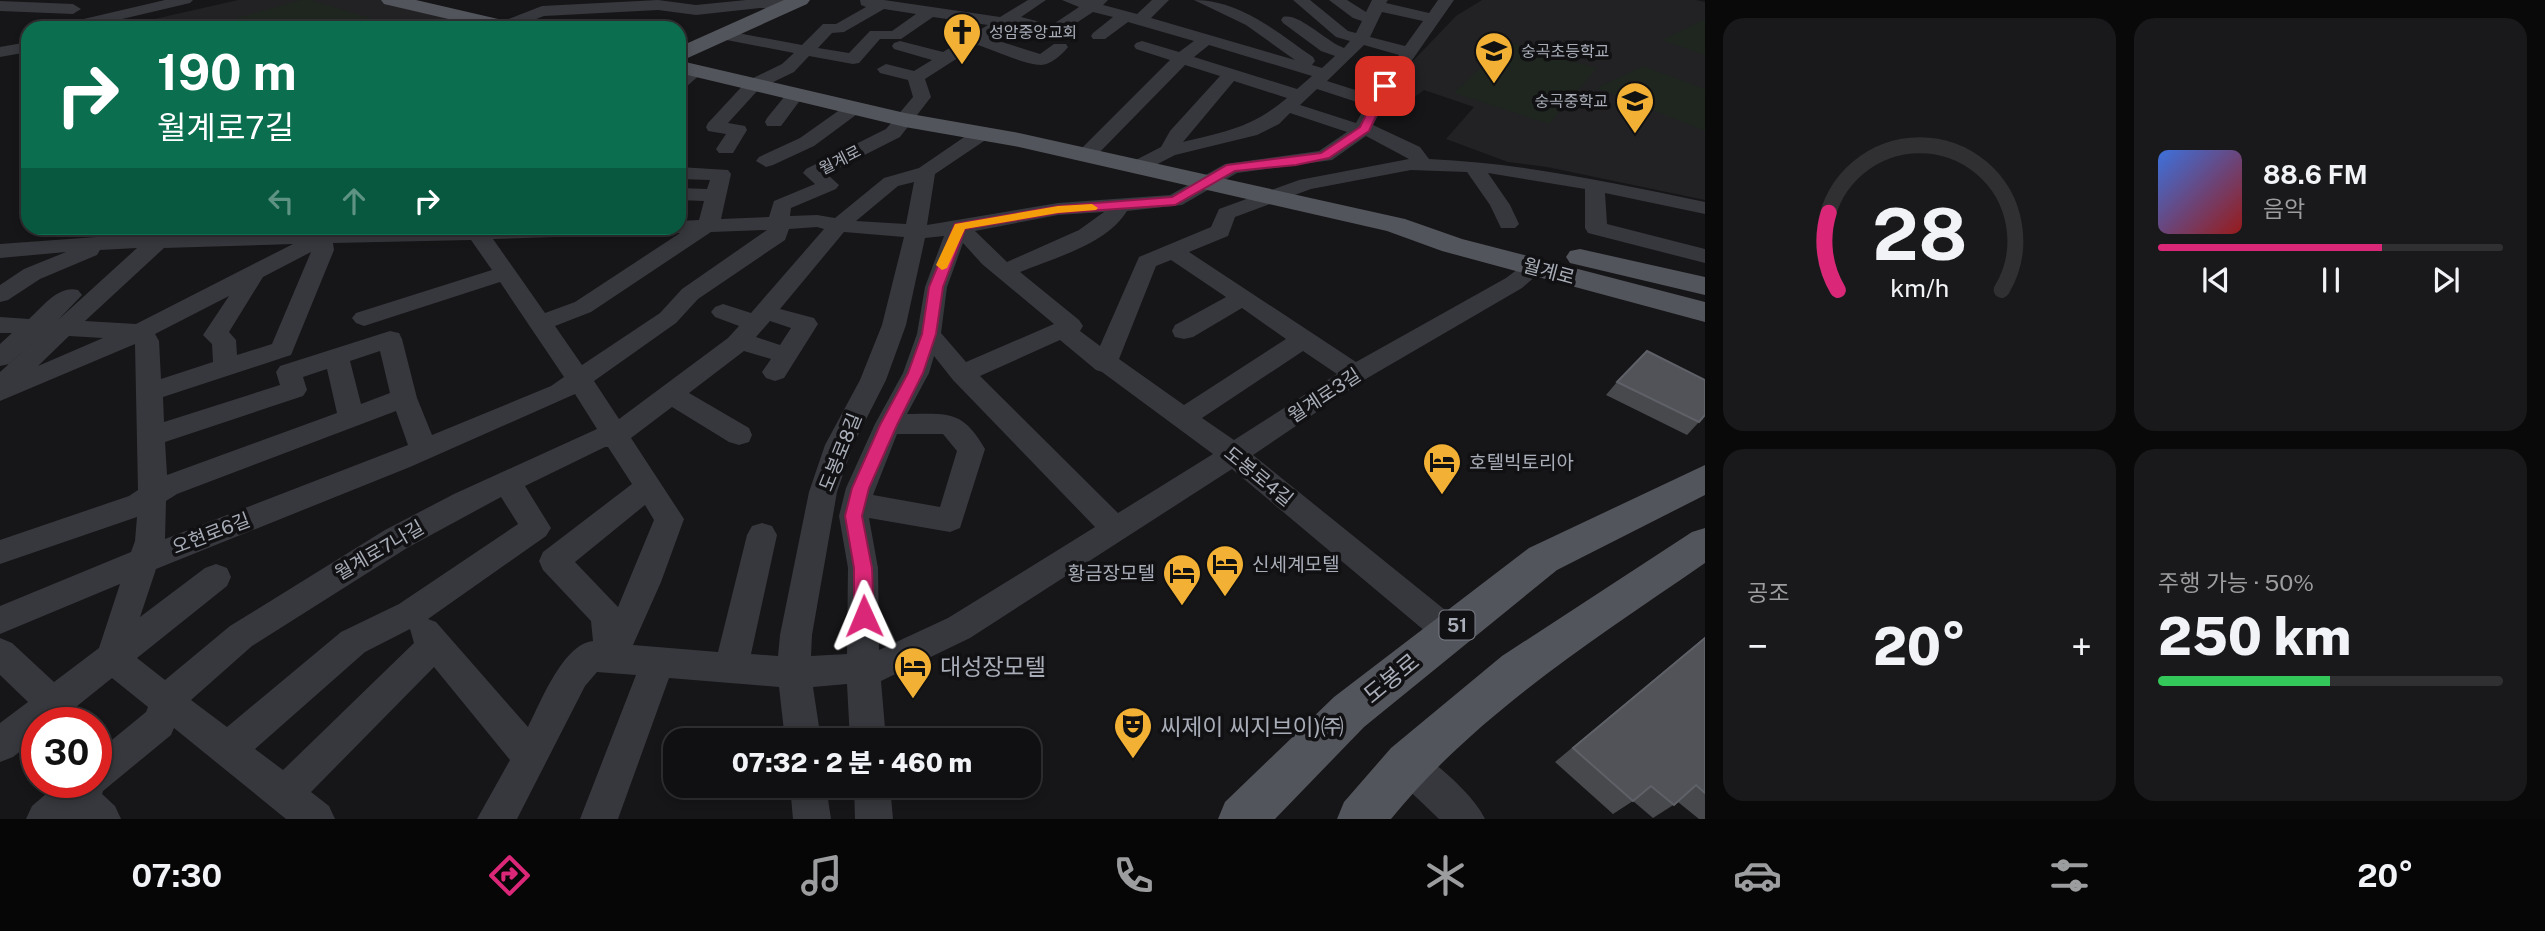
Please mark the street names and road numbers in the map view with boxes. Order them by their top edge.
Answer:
street label: 월계로 [816,141,864,178]
street label: 월계로 [1521,254,1577,288]
street label: 월계로3길 [1284,363,1364,427]
street label: 도봉로8길 [814,410,866,494]
street label: 도봉로4길 [1220,442,1298,510]
street label: 오현로6길 [169,508,253,558]
street label: 월계로7나길 [331,516,427,584]
road number: 51 [1440,610,1474,640]
street label: 도봉로 [1358,648,1424,708]

